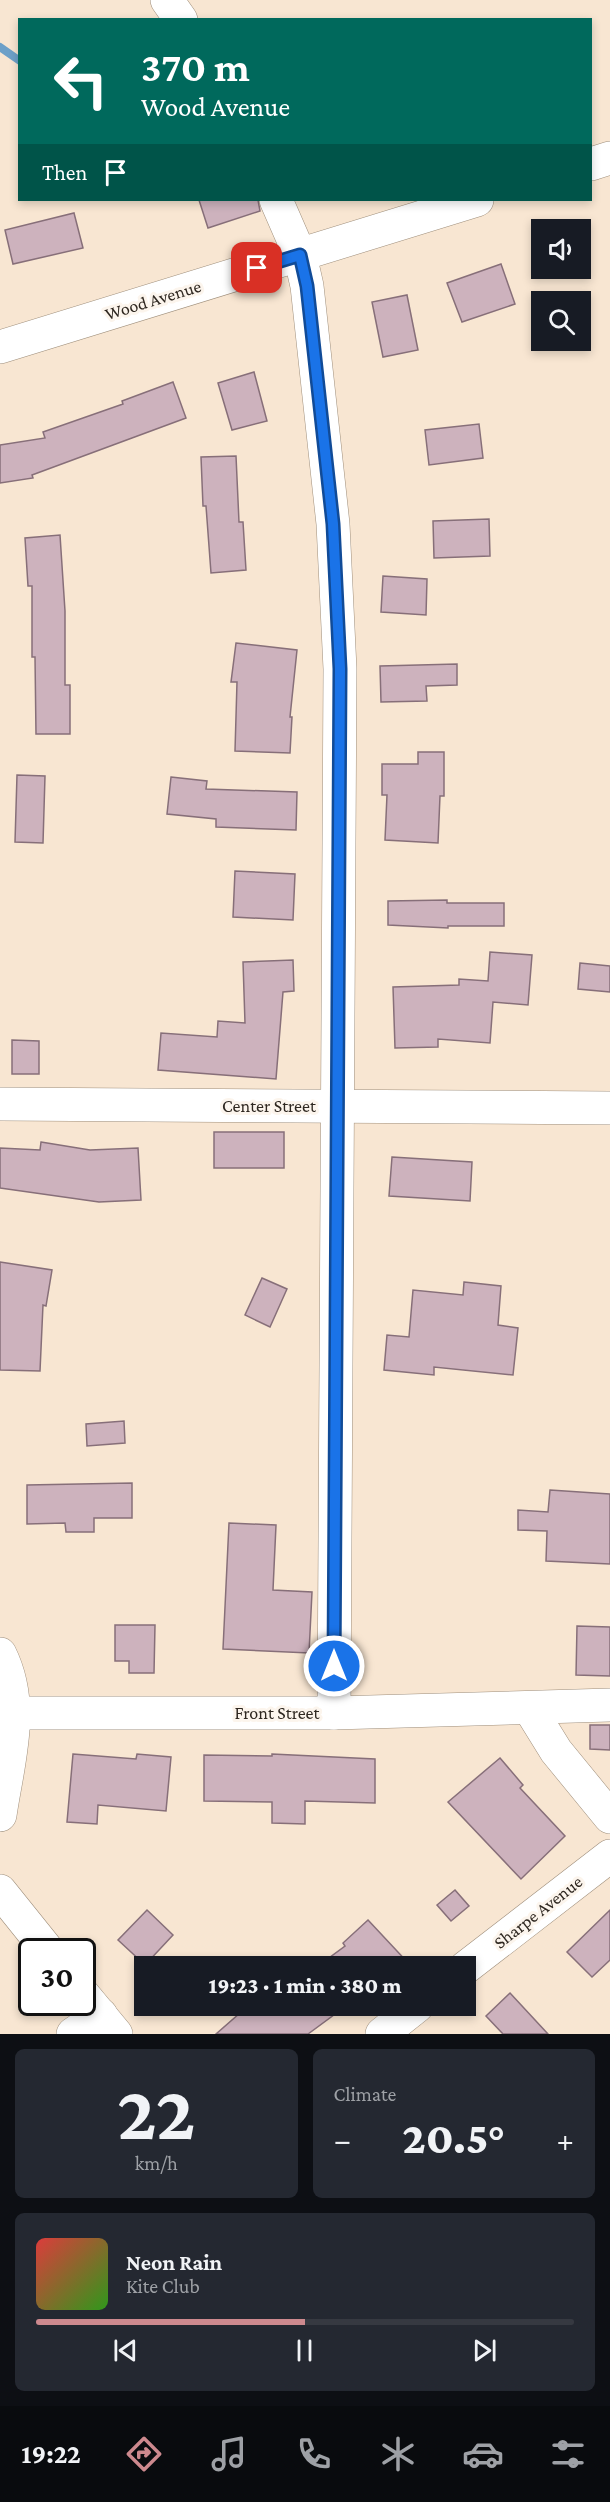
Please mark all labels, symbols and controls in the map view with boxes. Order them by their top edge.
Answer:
icon: left [42,42,120,120]
text: 370 m [141,43,250,90]
text: Wood Avenue [141,92,290,122]
icon: arrive [99,156,132,189]
text: Then [42,160,87,185]
map controls [531,219,591,351]
button: sound [531,219,591,279]
pin [231,242,282,293]
icon: arrive [240,251,273,284]
street label: Wood Avenue [103,276,204,324]
button: search [531,291,591,351]
street label: Center Street [222,1096,317,1116]
position arrow [302,1634,366,1698]
street label: Front Street [235,1703,320,1723]
street label: Sharpe Avenue [490,1871,586,1953]
speed limit sign: 30 [18,1938,96,2016]
text: 19:23 · 1 min · 380 m [209,1973,401,1998]
text: 22 [117,2069,195,2156]
text: Climate [334,2083,396,2105]
text: 20.5° [402,2113,505,2163]
text: − [334,2121,351,2158]
text: + [557,2121,574,2158]
text: km/h [135,2152,178,2174]
text: Neon Rain [126,2250,222,2275]
text: Kite Club [126,2275,200,2297]
icon: previous [109,2334,142,2367]
icon: pause [288,2334,321,2367]
icon: next [468,2334,501,2367]
icon: directions [123,2433,165,2475]
icon: music [208,2433,250,2475]
icon: phone [293,2433,335,2475]
icon: climate [377,2433,419,2475]
icon: car [462,2433,504,2475]
icon: filters [547,2433,589,2475]
text: 19:22 [21,2439,81,2469]

